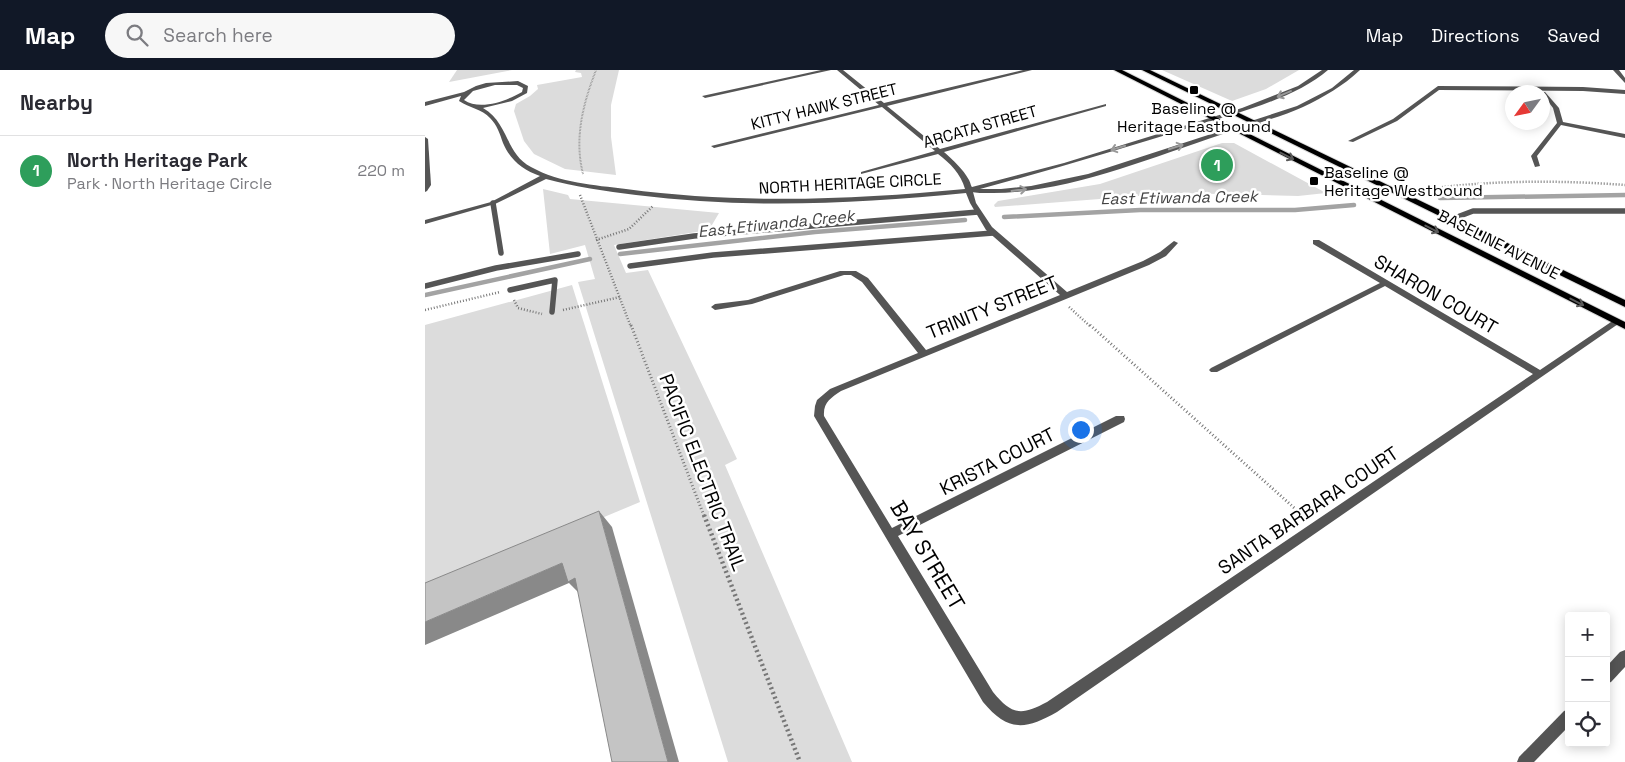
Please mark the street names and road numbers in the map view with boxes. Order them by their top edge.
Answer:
street label: KITTY HAWK STREET [749,78,900,135]
street label: ARCATA STREET [921,100,1040,153]
street label: NORTH HERITAGE CIRCLE [758,168,942,199]
street label: BASELINE AVENUE [1434,205,1563,284]
street label: SHARON COURT [1369,249,1502,340]
street label: TRINITY STREET [923,270,1061,345]
street label: PACIFIC ELECTRIC TRAIL [653,370,752,574]
street label: KRISTA COURT [935,422,1059,501]
street label: SANTA BARBARA COURT [1213,441,1403,580]
street label: BAY STREET [884,495,972,615]

